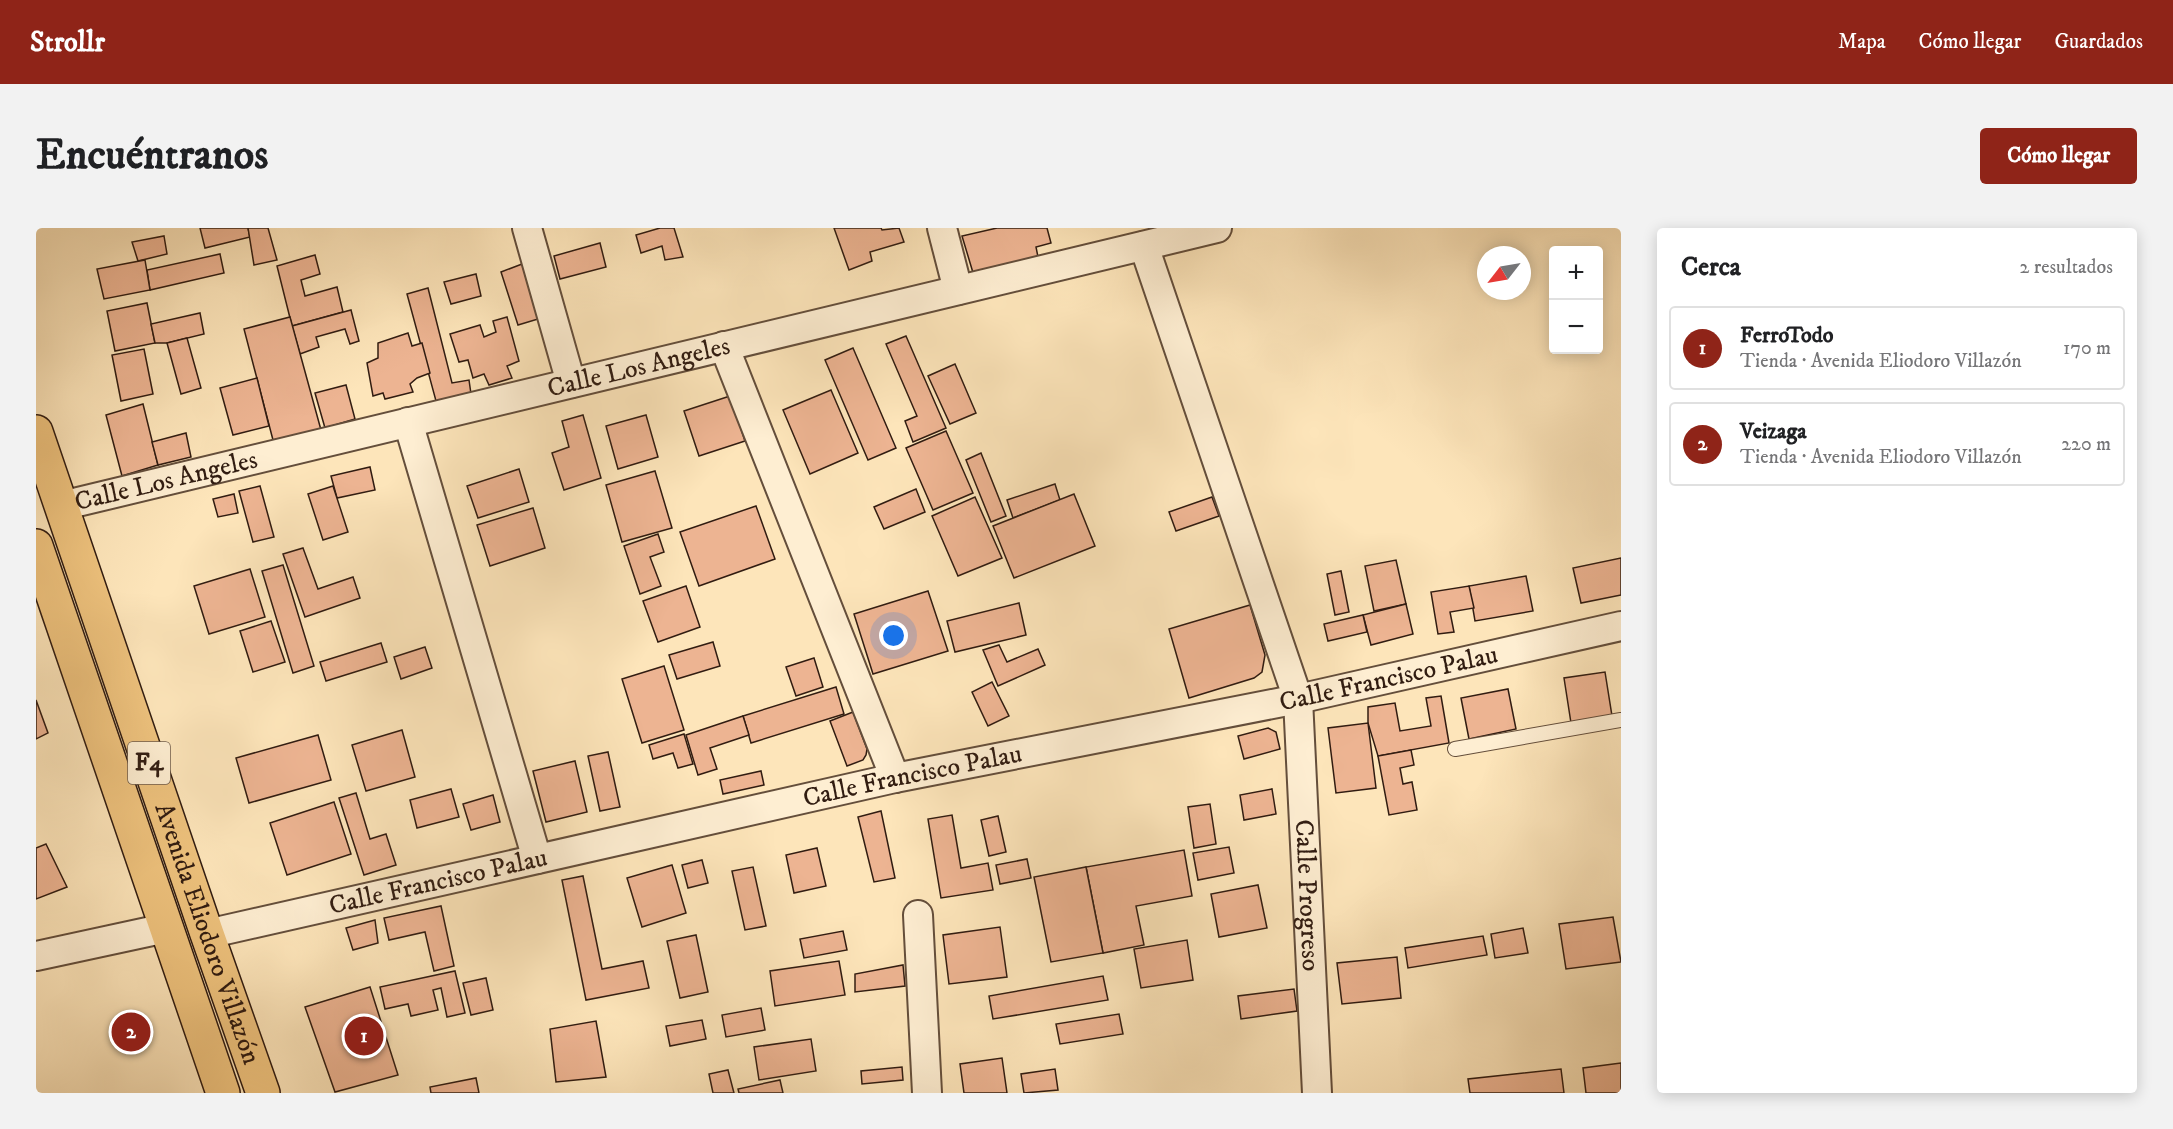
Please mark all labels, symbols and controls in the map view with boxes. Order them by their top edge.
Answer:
text: Strollr [30,25,105,60]
text: Mapa [1838,29,1886,55]
text: Cómo llegar [1919,29,2021,55]
text: Guardados [2054,29,2143,55]
button: Cómo llegar [1980,128,2137,184]
text: Encuéntranos [36,130,268,182]
north arrow [1477,246,1531,300]
map controls [1549,246,1603,354]
button: + [1549,246,1603,300]
text: Cerca [1681,251,1741,284]
text: 2 resultados [2020,255,2113,280]
button: − [1549,300,1603,354]
text: FerroTodo [1740,322,1833,349]
street label: Calle Los Angeles [544,329,733,405]
text: 1 [1699,336,1706,361]
text: 170 m [2063,336,2111,361]
text: Tienda · Avenida Eliodoro Villazón [1740,349,2022,374]
text: Veizaga [1740,418,1806,445]
text: 2 [1698,432,1707,457]
text: 220 m [2061,432,2111,457]
street label: Calle Los Angeles [71,443,261,519]
text: Tienda · Avenida Eliodoro Villazón [1740,445,2022,470]
your location [879,621,908,650]
street label: Calle Francisco Palau [1277,638,1501,719]
street label: Calle Francisco Palau [800,737,1025,815]
road number: F4 [128,742,170,784]
street label: Avenida Eliodoro Villazón [147,799,268,1069]
street label: Calle Progreso [1287,819,1328,972]
street label: Calle Francisco Palau [326,841,550,922]
pin: 2 [112,1010,151,1054]
pin: 1 [344,1014,384,1058]

